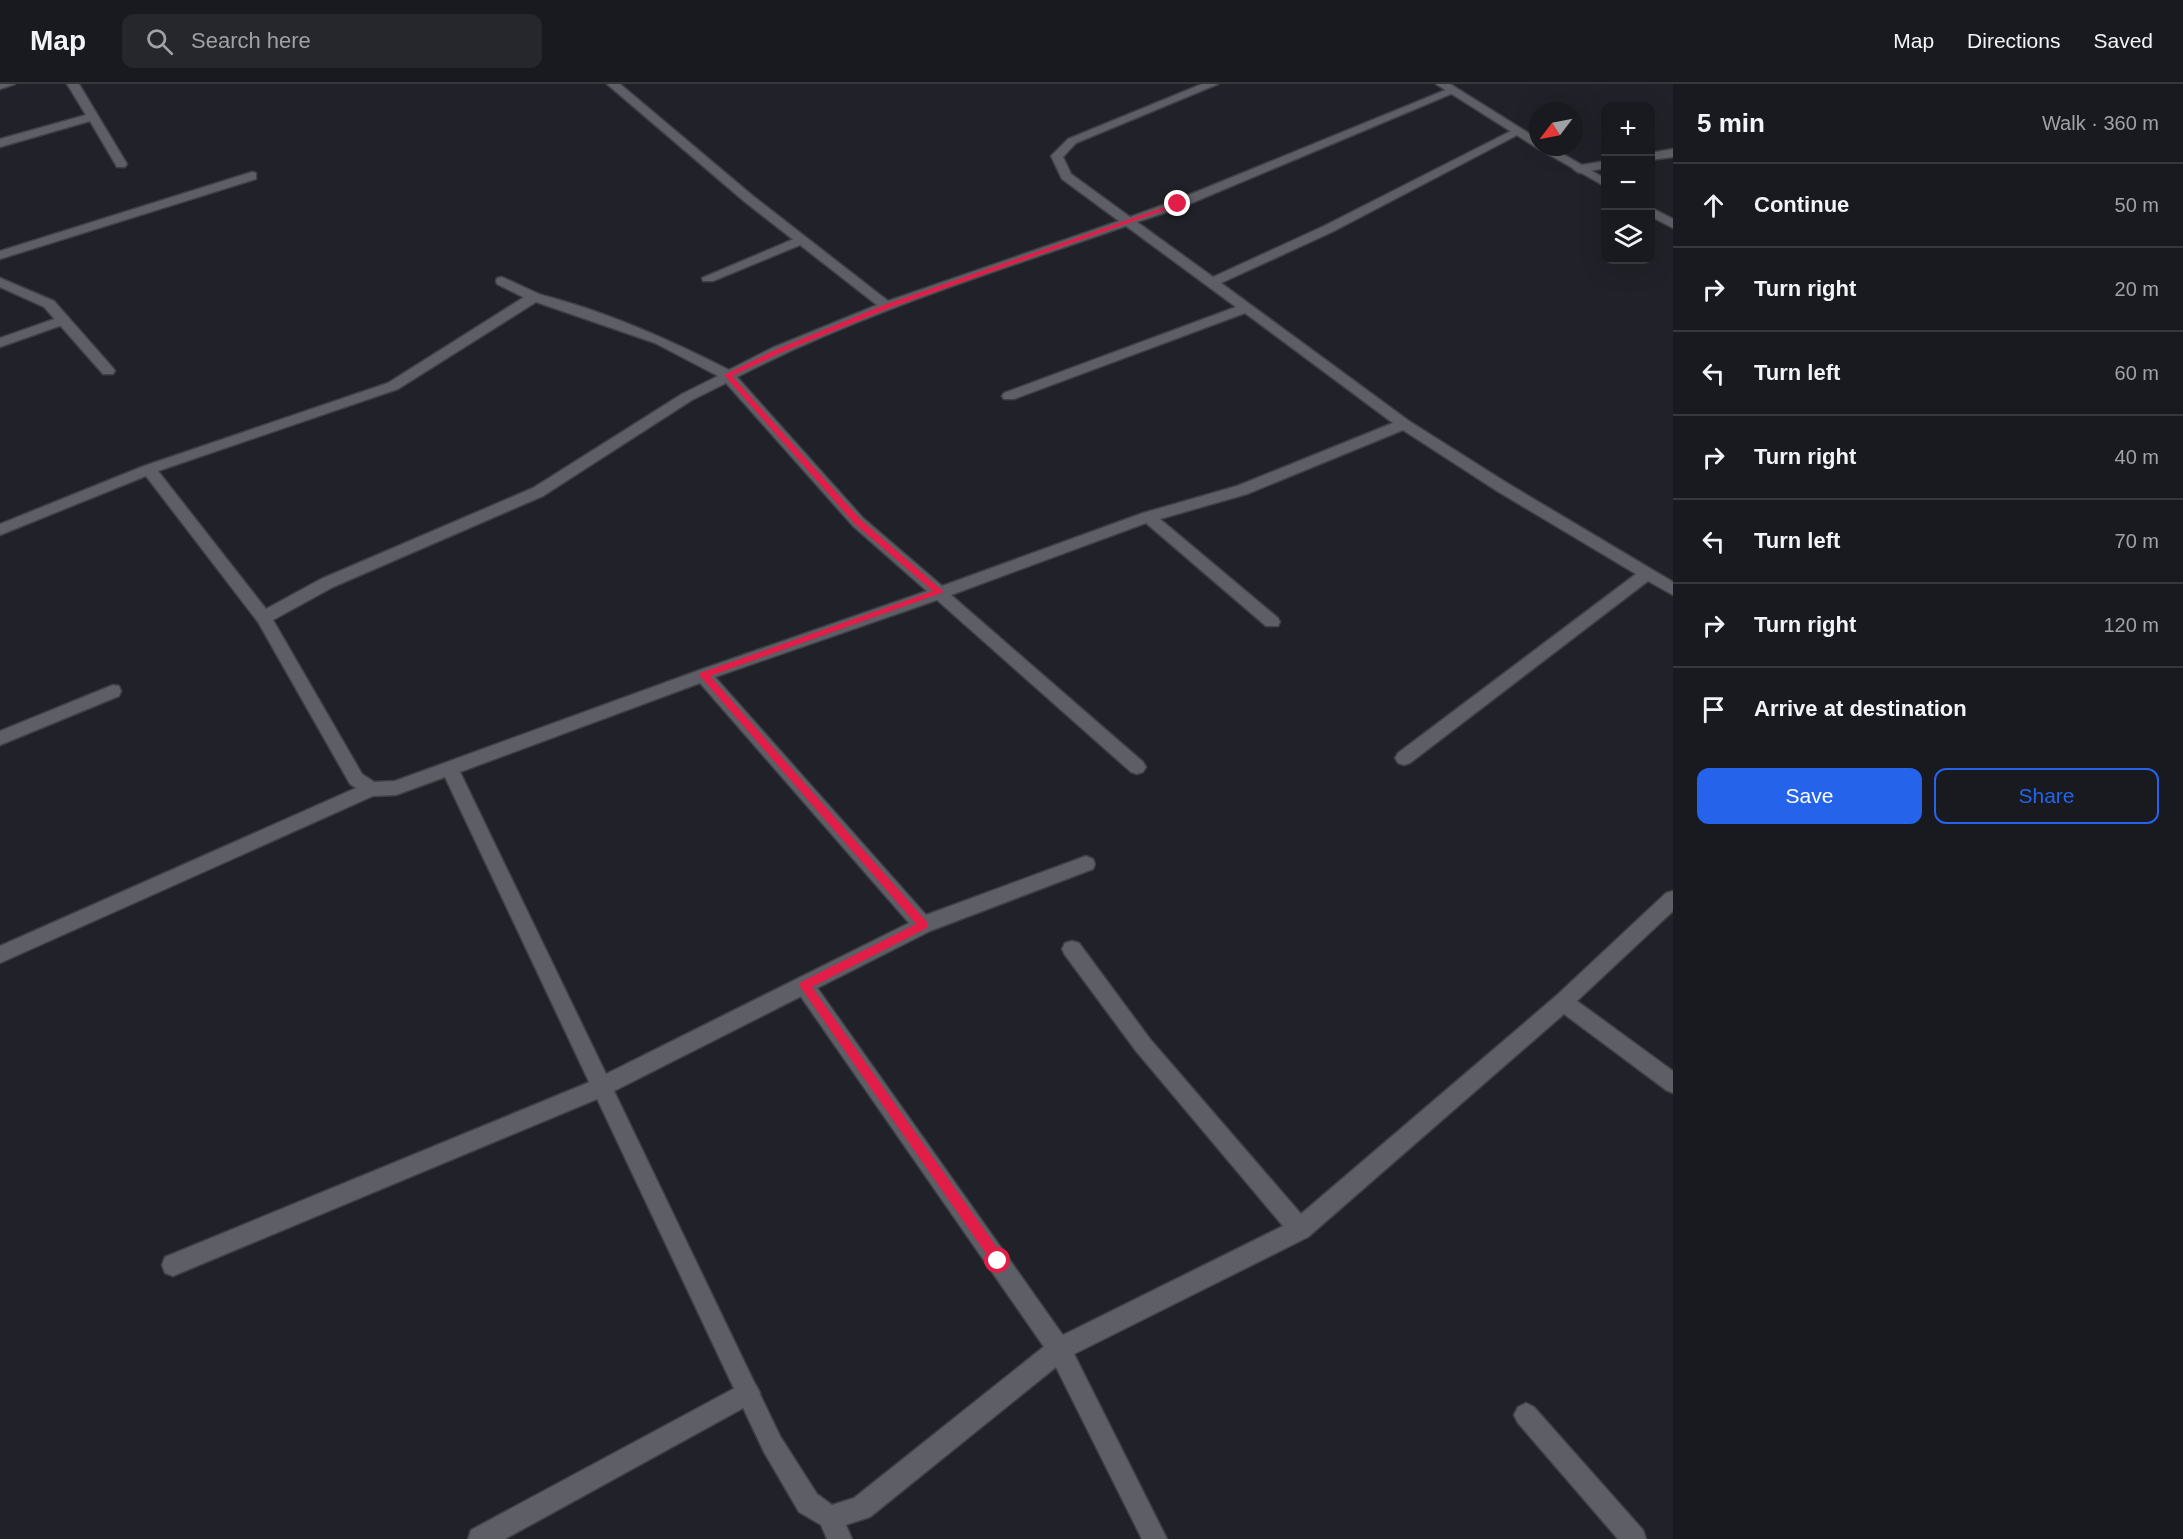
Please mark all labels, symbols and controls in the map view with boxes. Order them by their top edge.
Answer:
search box [122,14,542,68]
text: Map [30,25,86,56]
icon: search [143,25,176,58]
text: Search here [191,28,311,53]
text: Map [1893,29,1934,52]
text: Directions [1967,29,2060,52]
text: Saved [2093,29,2153,52]
north arrow [1529,102,1583,156]
map controls [1601,102,1655,264]
button: + [1601,102,1655,156]
text: 5 min [1697,108,1765,138]
text: Walk · 360 m [2042,112,2159,134]
button: − [1601,156,1655,210]
icon: ahead [1697,189,1730,222]
route end [1164,190,1190,216]
text: Continue [1754,192,1849,217]
text: 50 m [2115,194,2159,216]
button: layers [1601,210,1655,264]
icon: right [1697,273,1730,306]
text: Turn right [1754,276,1856,301]
text: 20 m [2115,278,2159,300]
icon: left [1697,357,1730,390]
text: Turn left [1754,360,1840,385]
text: 60 m [2115,362,2159,384]
icon: right [1697,441,1730,474]
text: Turn right [1754,444,1856,469]
text: 40 m [2115,446,2159,468]
icon: left [1697,525,1730,558]
text: Turn left [1754,528,1840,553]
text: 70 m [2115,530,2159,552]
icon: right [1697,609,1730,642]
text: Turn right [1754,612,1856,637]
text: 120 m [2103,614,2159,636]
icon: arrive [1697,693,1730,726]
text: Arrive at destination [1754,696,1967,721]
button: Save [1697,768,1922,824]
button: Share [1934,768,2159,824]
route start [984,1247,1010,1273]

